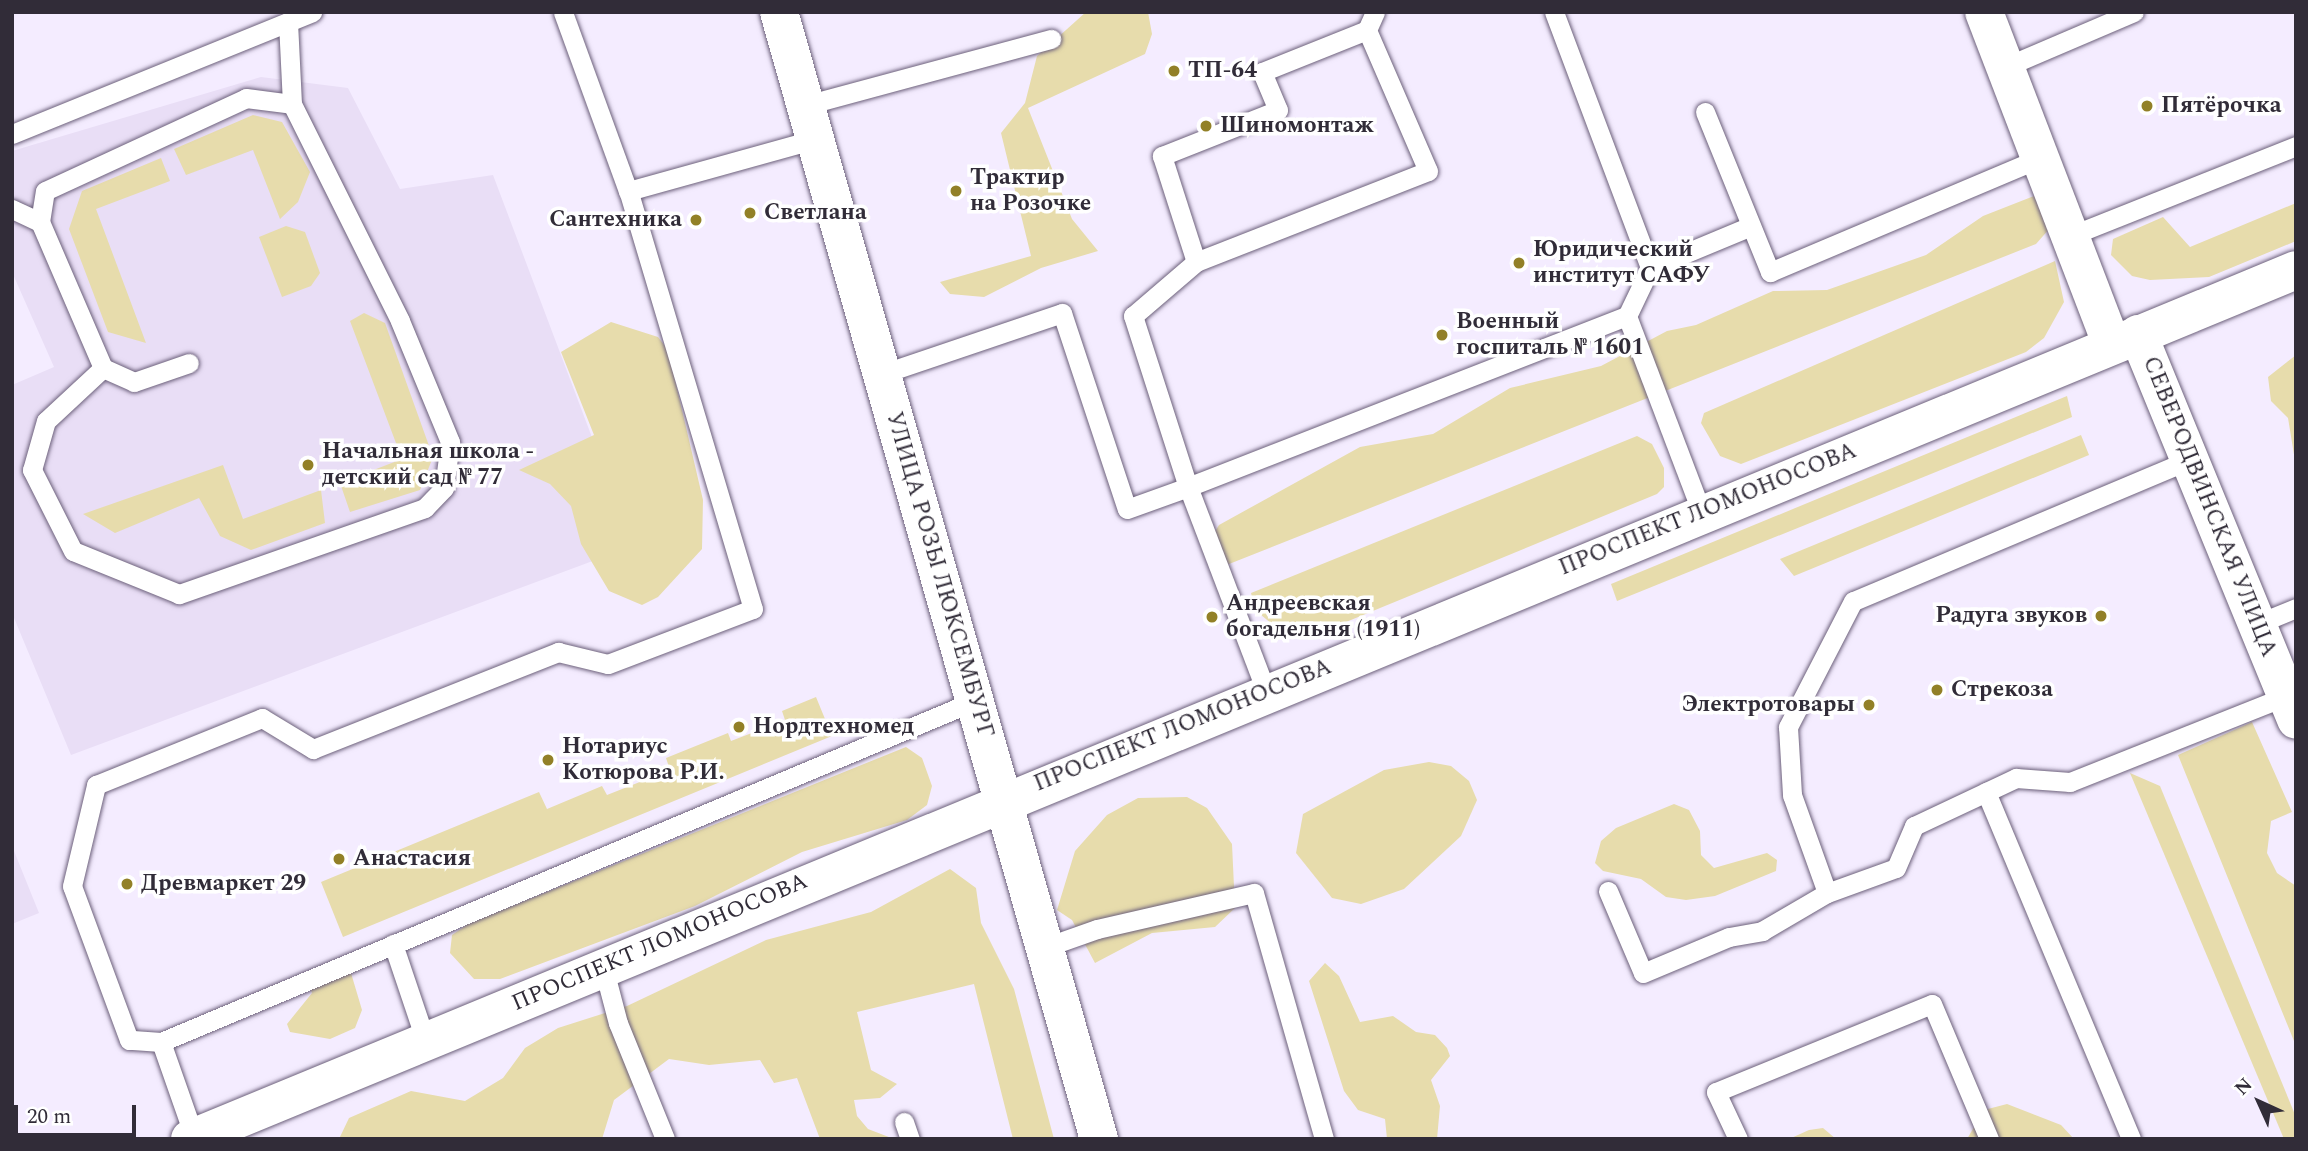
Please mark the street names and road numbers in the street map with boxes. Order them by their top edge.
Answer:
street label: СЕВЕРОДВИНСКАЯ УЛИЦА [2136,353,2282,661]
street label: УЛИЦА РОЗЫ ЛЮКСЕМБУРГ [879,409,999,741]
street label: ПРОСПЕКТ ЛОМОНОСОВА [1555,438,1861,582]
street label: ПРОСПЕКТ ЛОМОНОСОВА [1030,654,1336,798]
street label: ПРОСПЕКТ ЛОМОНОСОВА [508,868,812,1018]

